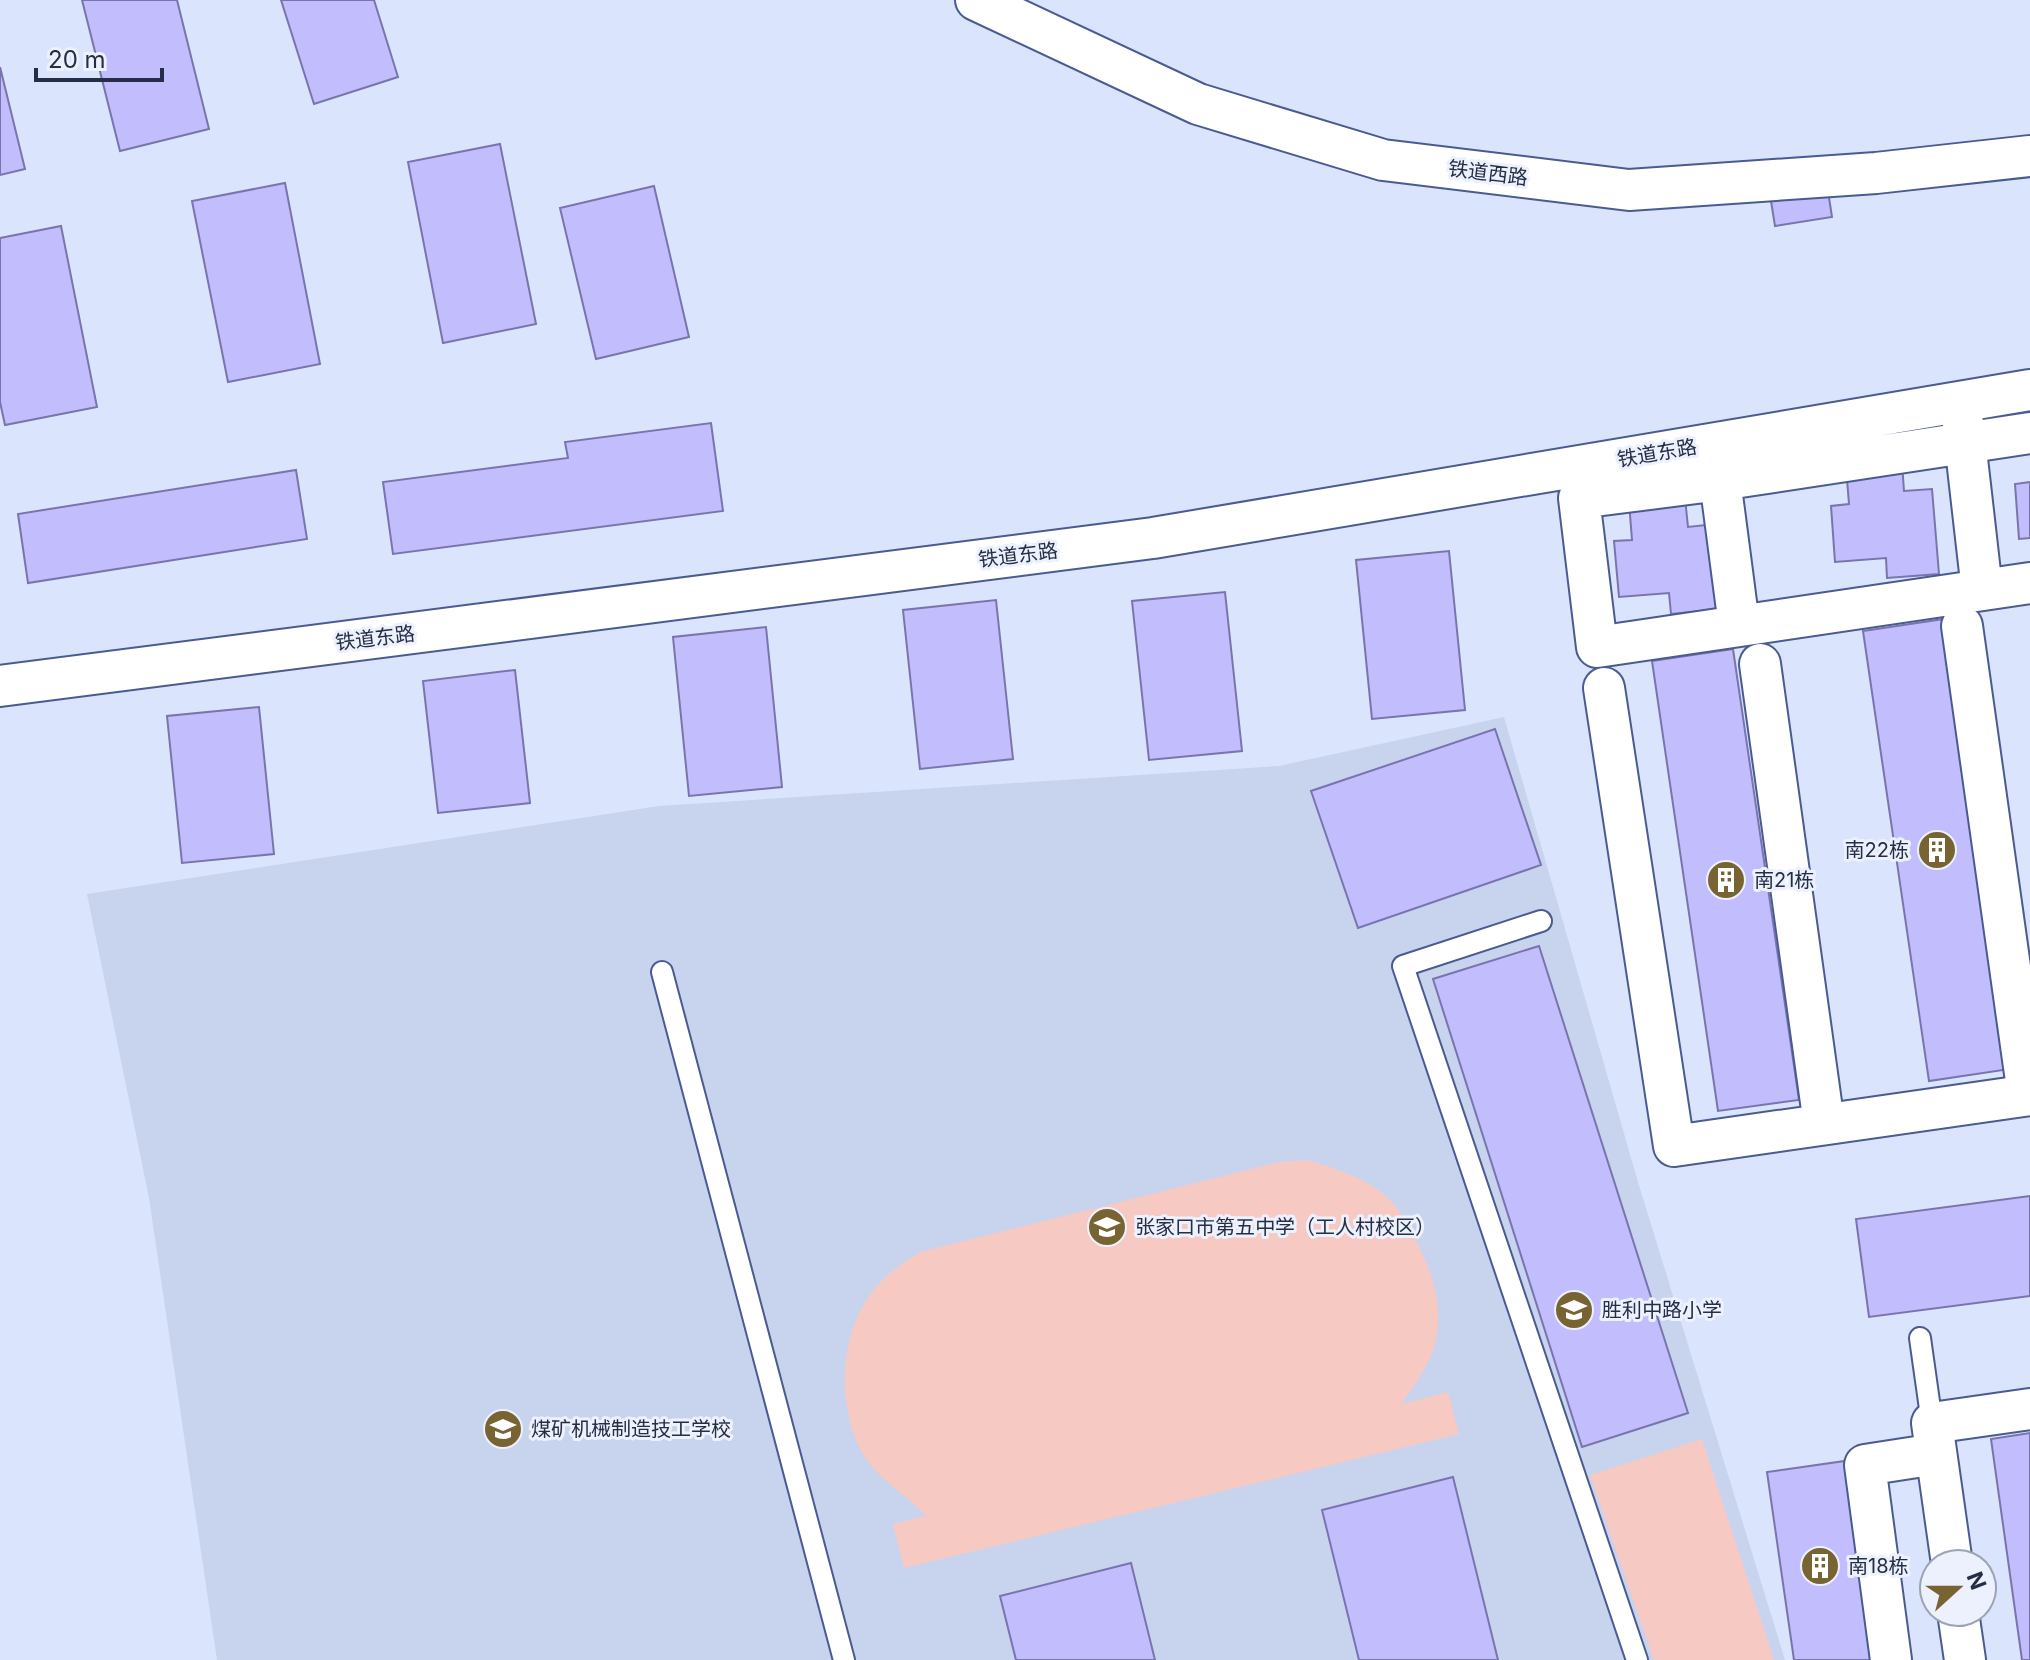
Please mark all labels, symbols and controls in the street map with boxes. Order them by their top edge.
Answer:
scale bar [36,32,162,82]
text: 20 m [48,45,106,74]
street label: 铁道西路 [1447,156,1529,190]
street label: 铁道东路 [1616,434,1698,472]
street label: 铁道东路 [977,538,1059,572]
street label: 铁道东路 [334,621,416,655]
building icon: 南22栋 [1916,829,1958,871]
place label: 南22栋 [1845,838,1909,862]
building icon: 南21栋 [1705,859,1747,901]
place label: 南21栋 [1754,868,1814,892]
school or university icon: 张家口市第五中学（工人村校区） [1086,1206,1128,1248]
place label: 张家口市第五中学（工人村校区） [1135,1215,1435,1239]
school or university icon: 胜利中路小学 [1553,1289,1595,1331]
place label: 胜利中路小学 [1602,1298,1722,1322]
school or university icon: 煤矿机械制造技工学校 [482,1408,524,1450]
place label: 煤矿机械制造技工学校 [531,1417,731,1441]
building icon: 南18栋 [1799,1545,1841,1587]
north arrow [1918,1548,1998,1628]
place label: 南18栋 [1848,1554,1909,1578]
text: N [1962,1568,1992,1593]

